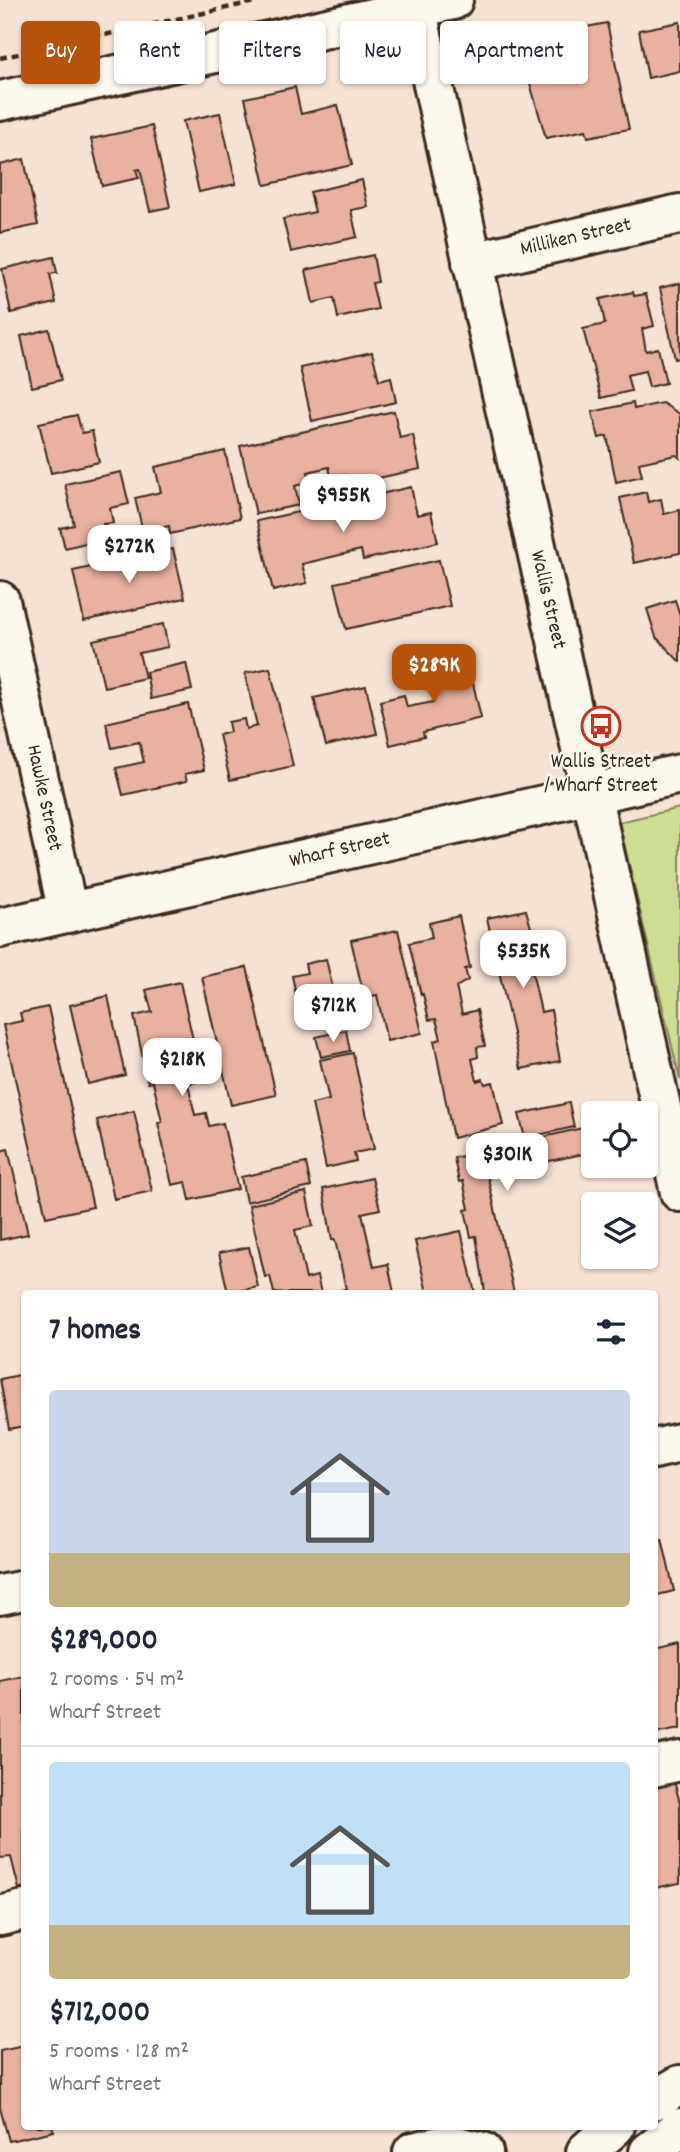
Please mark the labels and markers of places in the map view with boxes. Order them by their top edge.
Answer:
pin: $955K [294,475,392,534]
pin: $272K [80,526,178,585]
pin: $289K [385,644,483,704]
bus stop icon: Wallis Street / Wharf Street [580,705,622,747]
place label: Wallis Street / Wharf Street [544,748,658,802]
pin: $535K [474,930,572,990]
pin: $712K [284,984,382,1044]
pin: $218K [133,1038,231,1098]
pin: $301K [458,1134,556,1193]

